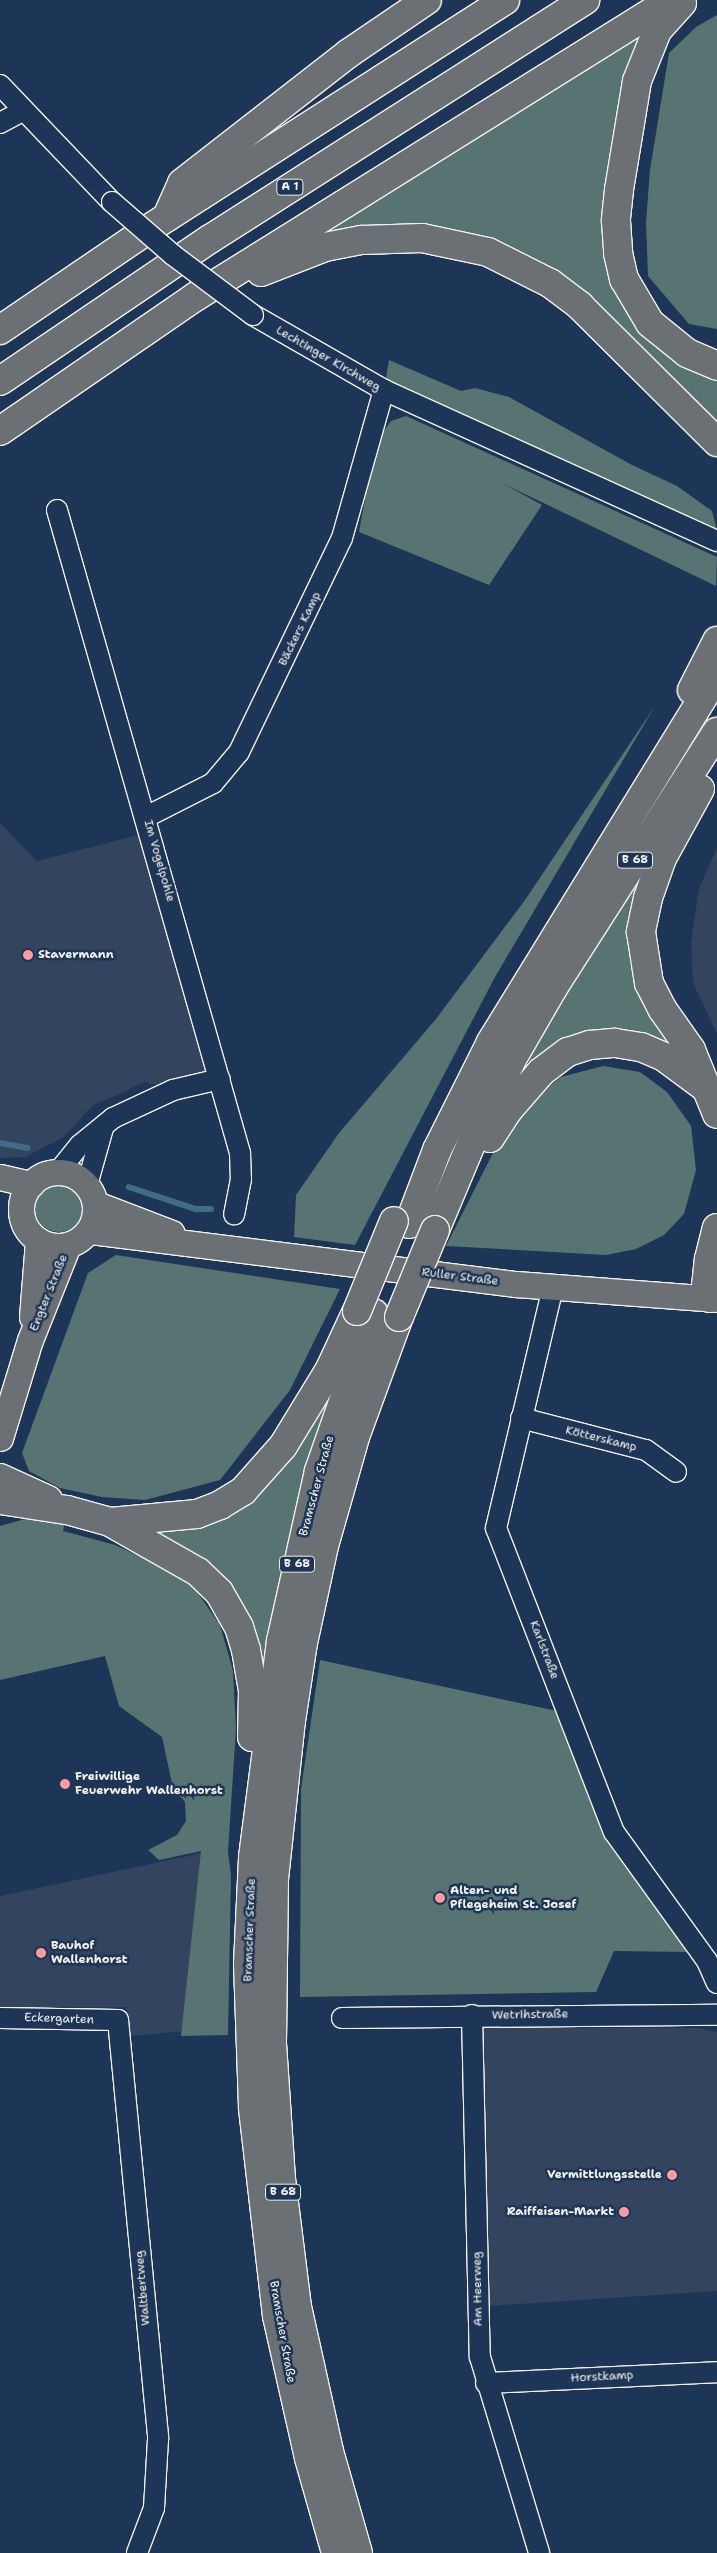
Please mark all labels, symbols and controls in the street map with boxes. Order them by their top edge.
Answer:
road number: A 1 [276,178,304,196]
street label: Lechtinger Kirchweg [273,323,383,395]
street label: Bäckers Kamp [276,590,324,668]
street label: Im Vogelpohle [140,818,178,904]
road number: B 68 [616,852,654,868]
place label: Stavermann [38,948,114,962]
marker: Stavermann [22,949,34,961]
street label: Engter Straße [27,1252,71,1334]
street label: Ruller Straße [421,1265,499,1289]
street label: Kötterskamp [564,1423,638,1455]
street label: Bramscher Straße [297,1434,337,1538]
road number: B 68 [278,1556,316,1572]
street label: Karlstraße [526,1619,562,1681]
place label: Freiwillige Feuerwehr Wallenhorst [75,1770,223,1798]
marker: Freiwillige Feuerwehr Wallenhorst [59,1778,71,1790]
street label: Bramscher Straße [241,1878,259,1982]
place label: Alten- und Pflegeheim St. Josef [450,1884,576,1912]
marker: Alten- und Pflegeheim St. Josef [434,1892,446,1904]
place label: Bauhof Wallenhorst [51,1939,128,1967]
marker: Bauhof Wallenhorst [35,1947,47,1959]
street label: Wetrihstraße [492,2007,568,2023]
street label: Eckergarten [24,2011,94,2027]
place label: Vermittlungsstelle [547,2168,662,2182]
marker: Vermittlungsstelle [666,2169,678,2181]
road number: B 68 [264,2184,302,2200]
place label: Raiffeisen-Markt [507,2205,614,2219]
marker: Raiffeisen-Markt [618,2206,630,2218]
street label: Waltbertweg [133,2250,153,2326]
street label: Am Heerweg [470,2251,486,2327]
street label: Bramscher Straße [266,2280,298,2384]
street label: Horstkamp [570,2368,634,2386]

